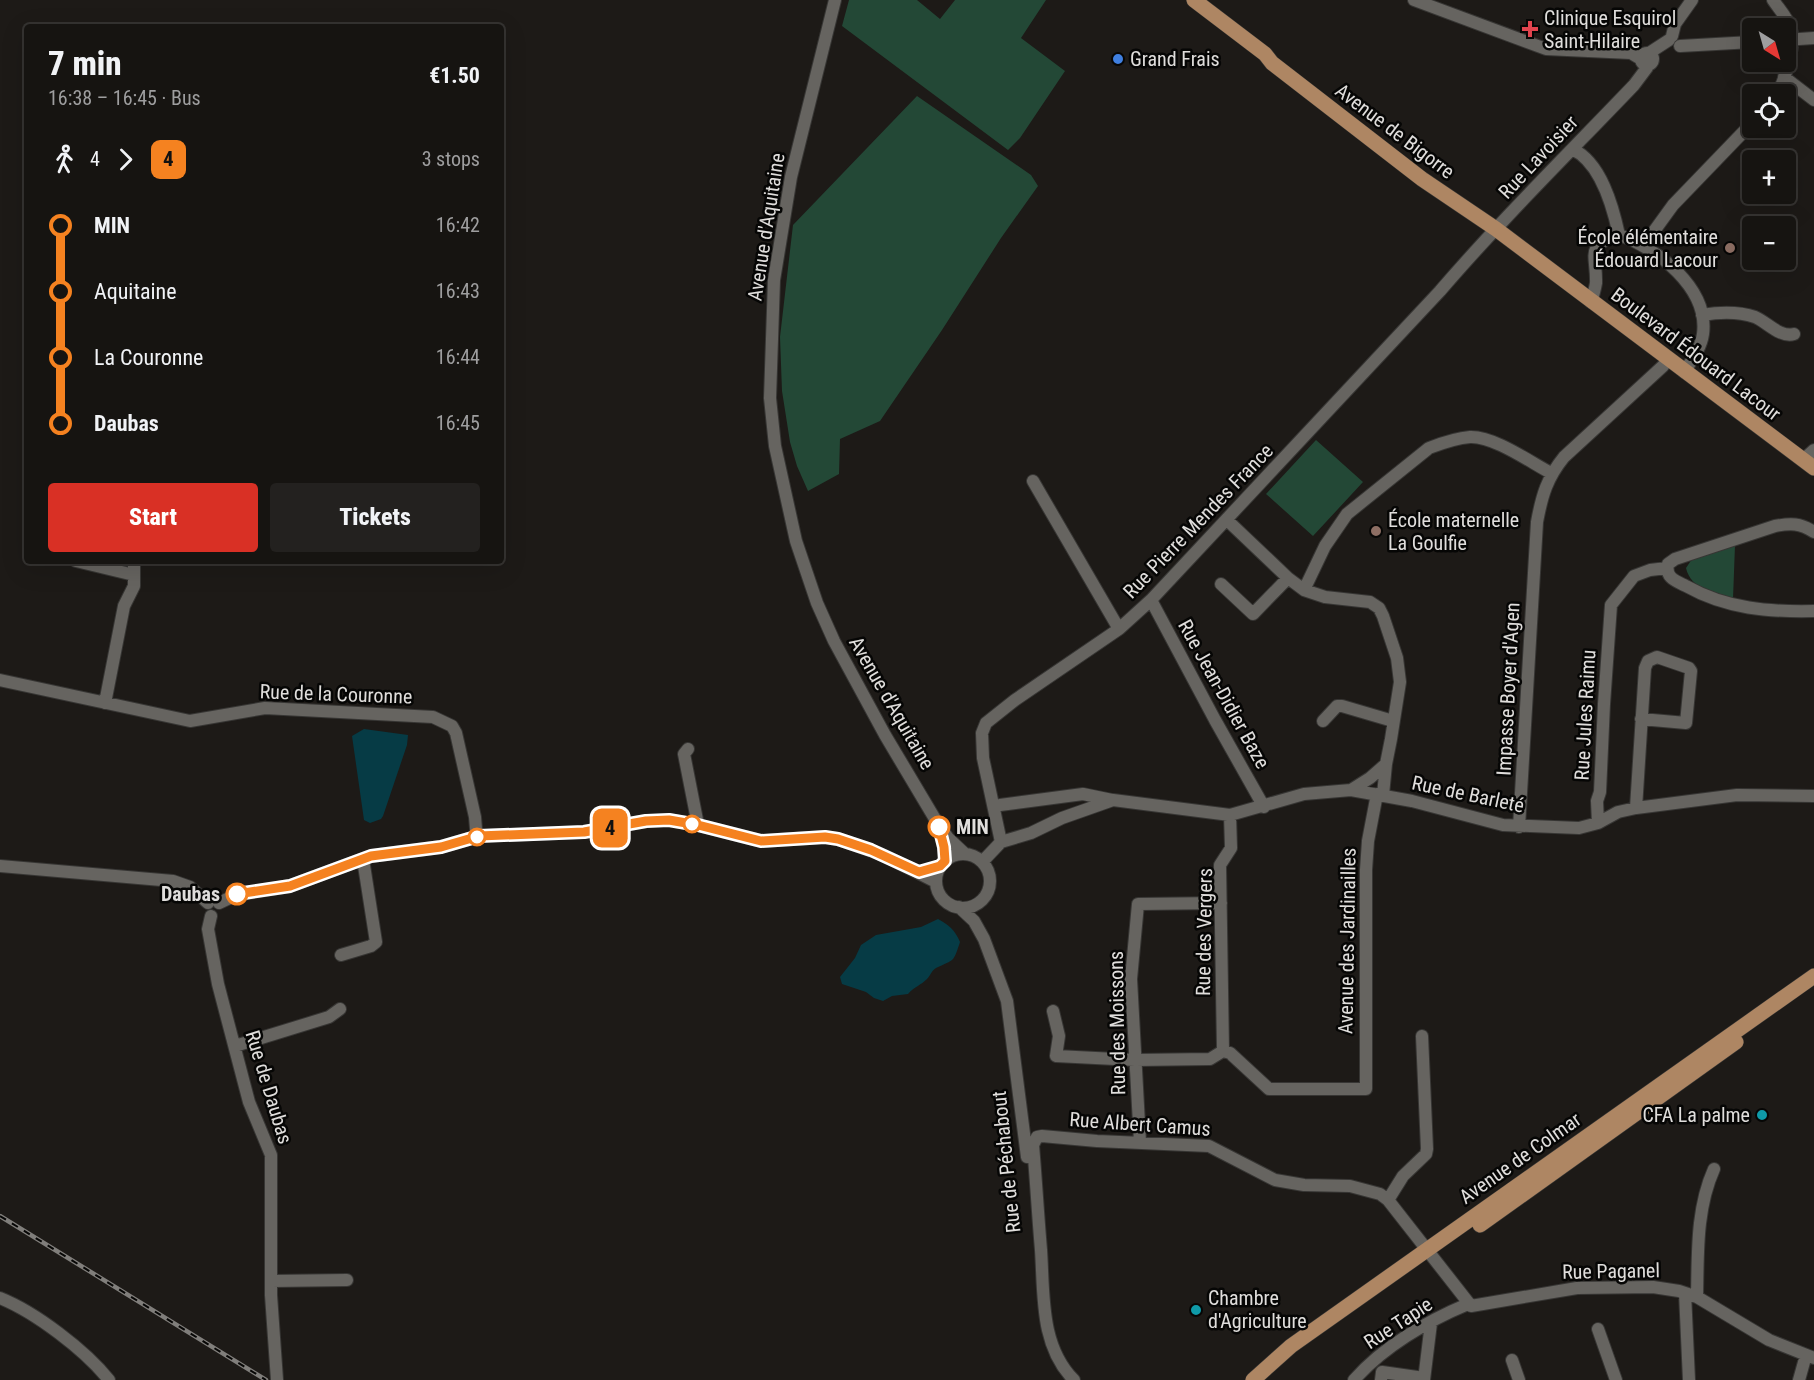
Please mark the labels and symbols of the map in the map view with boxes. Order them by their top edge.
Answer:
place label: Clinique Esquirol Saint-Hilaire [1544,6,1676,53]
north arrow [1742,18,1796,72]
marker: Clinique Esquirol Saint-Hilaire [1521,20,1539,38]
place label: Grand Frais [1130,47,1220,71]
marker: Grand Frais [1111,52,1125,66]
street label: Avenue de Bigorre [1331,78,1459,184]
street label: Rue Lavoisier [1493,110,1583,204]
street label: Avenue d'Aquitaine [742,151,790,303]
place label: École élémentaire Édouard Lacour [1578,225,1718,272]
marker: École élémentaire Édouard Lacour [1723,241,1737,255]
street label: Boulevard Édouard Lacour [1606,282,1786,426]
street label: Rue Pierre Mendes France [1118,439,1278,603]
place label: École maternelle La Goulfie [1388,508,1519,555]
marker: École maternelle La Goulfie [1369,524,1383,538]
street label: Impasse Boyer d'Agen [1491,602,1525,776]
street label: Rue Jean-Didier Baze [1173,615,1275,773]
street label: Avenue d'Aquitaine [844,632,940,774]
street label: Rue Jules Raimu [1570,649,1600,781]
street label: Rue de la Couronne [259,679,413,709]
street label: Rue de Barleté [1410,770,1526,818]
line badge: 4 [590,808,630,848]
unlabelled marker [683,815,701,833]
place label: MIN [956,815,989,839]
marker: MIN [928,816,950,838]
unlabelled marker [468,828,486,846]
street label: Avenue des Jardinailles [1333,848,1361,1034]
street label: Rue des Vergers [1191,868,1217,996]
place label: Daubas [161,882,220,906]
marker: Daubas [226,883,248,905]
street label: Rue des Moissons [1104,951,1130,1095]
street label: Rue de Daubas [240,1027,298,1147]
street label: Rue de Péchabout [987,1090,1025,1234]
place label: CFA La palme [1642,1103,1750,1127]
street label: Rue Albert Camus [1069,1107,1211,1141]
street label: Avenue de Colmar [1455,1107,1585,1209]
marker: CFA La palme [1755,1108,1769,1122]
street label: Rue Paganel [1562,1258,1660,1284]
place label: Chambre d'Agriculture [1208,1286,1307,1333]
street label: Rue Tapie [1359,1292,1437,1354]
marker: Chambre d'Agriculture [1189,1303,1203,1317]

